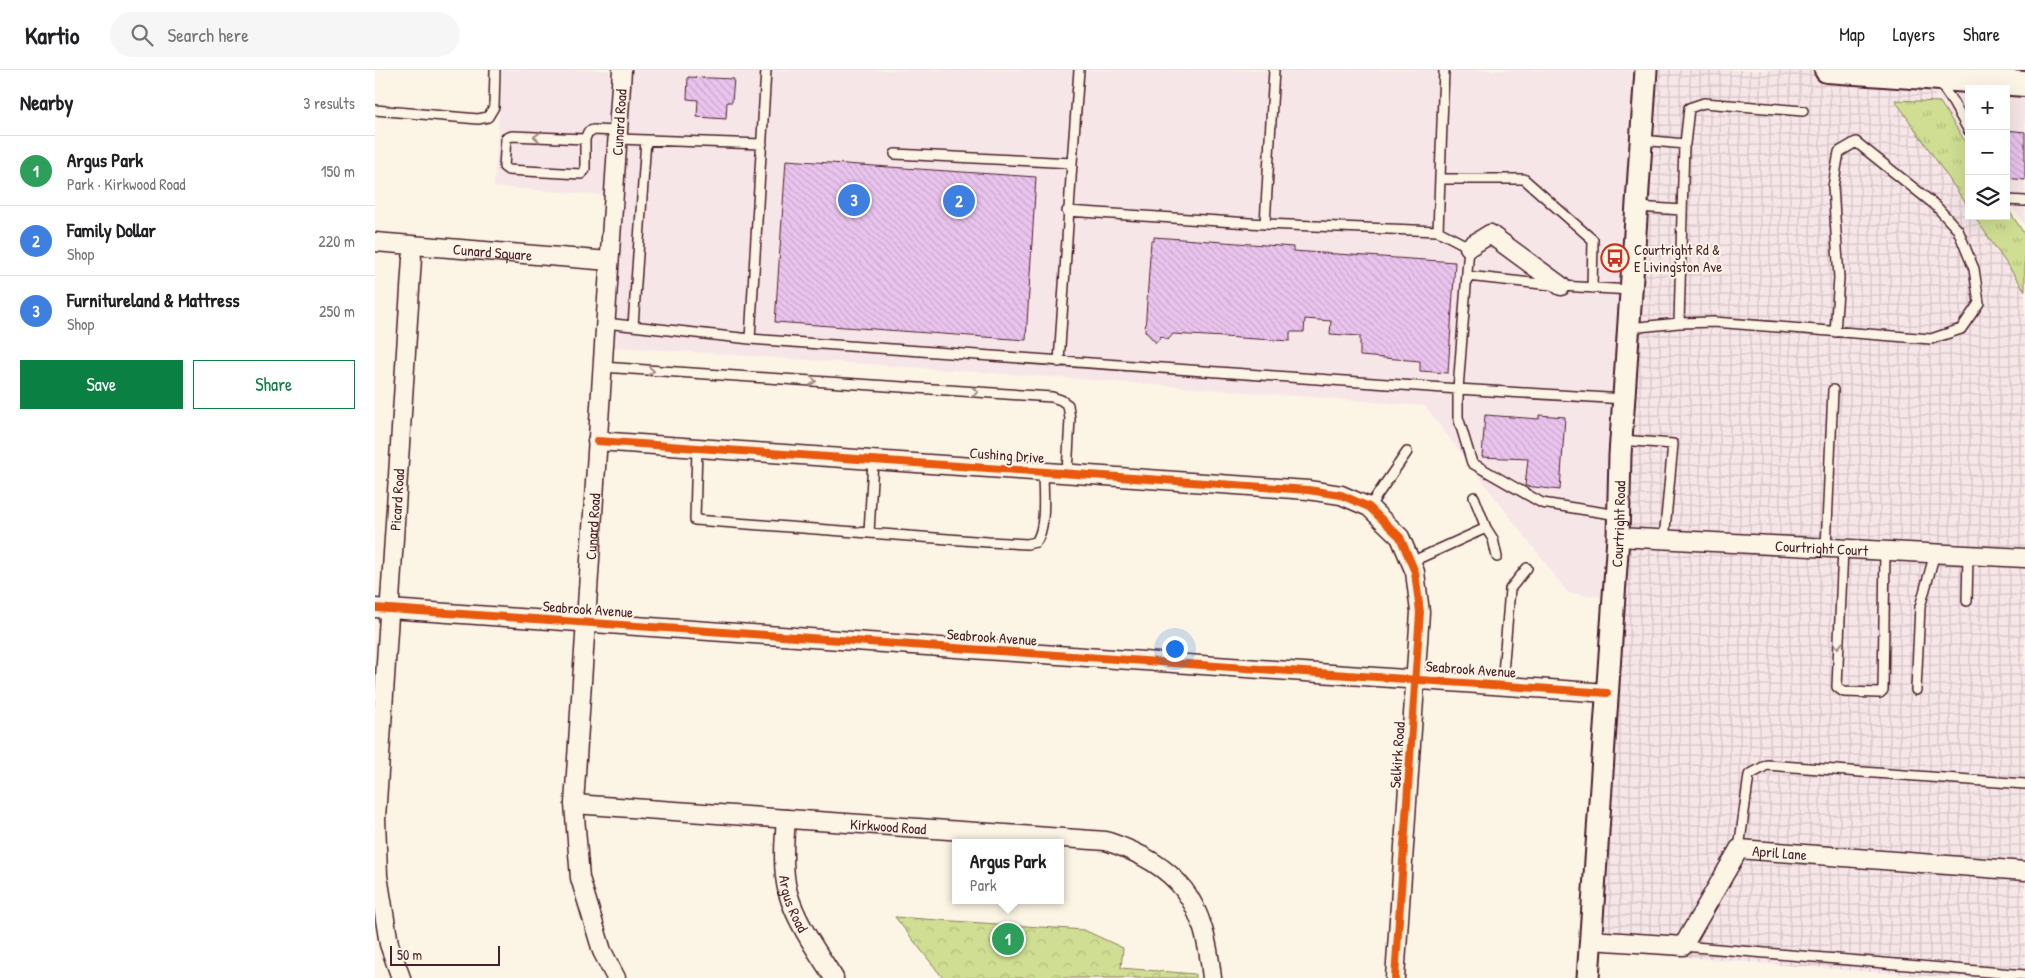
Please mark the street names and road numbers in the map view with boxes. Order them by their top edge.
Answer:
street label: Cunard Road [606,88,631,156]
street label: Cunard Square [452,238,533,265]
street label: Cushing Drive [969,442,1045,468]
street label: Picard Road [384,468,409,531]
street label: Courtright Road [1605,480,1630,568]
street label: Cunard Road [579,492,605,560]
street label: Courtright Court [1775,535,1870,560]
street label: Seabrook Avenue [542,595,634,623]
street label: Seabrook Avenue [946,623,1038,651]
street label: Seabrook Avenue [1425,655,1517,683]
street label: Selkirk Road [1384,721,1410,789]
street label: Kirkwood Road [849,813,927,839]
street label: April Lane [1752,840,1808,865]
street label: Argus Road [774,874,814,936]

